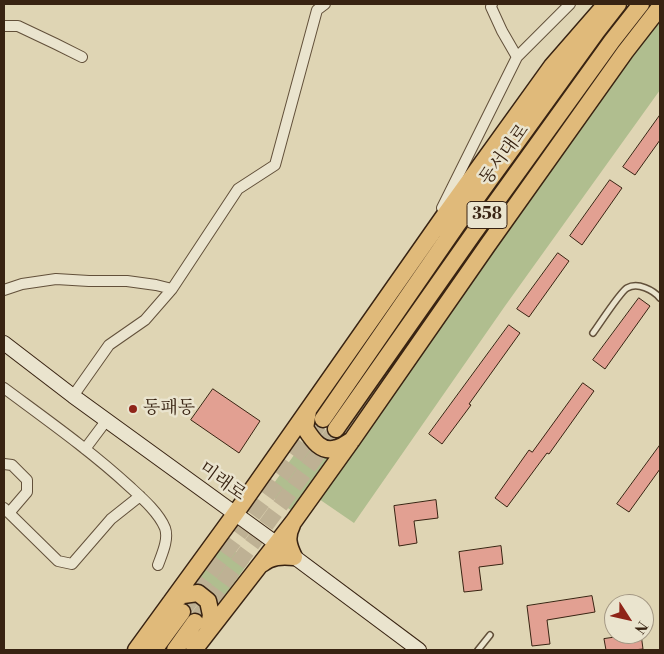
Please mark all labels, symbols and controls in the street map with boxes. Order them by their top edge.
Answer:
street label: 동서대로 [476,121,534,189]
road number: 358 [467,202,507,228]
place label: 동패동 [143,398,195,420]
marker: 동패동 [127,403,139,415]
street label: 미래로 [195,458,249,506]
north arrow [604,594,654,644]
text: N [630,617,651,637]

